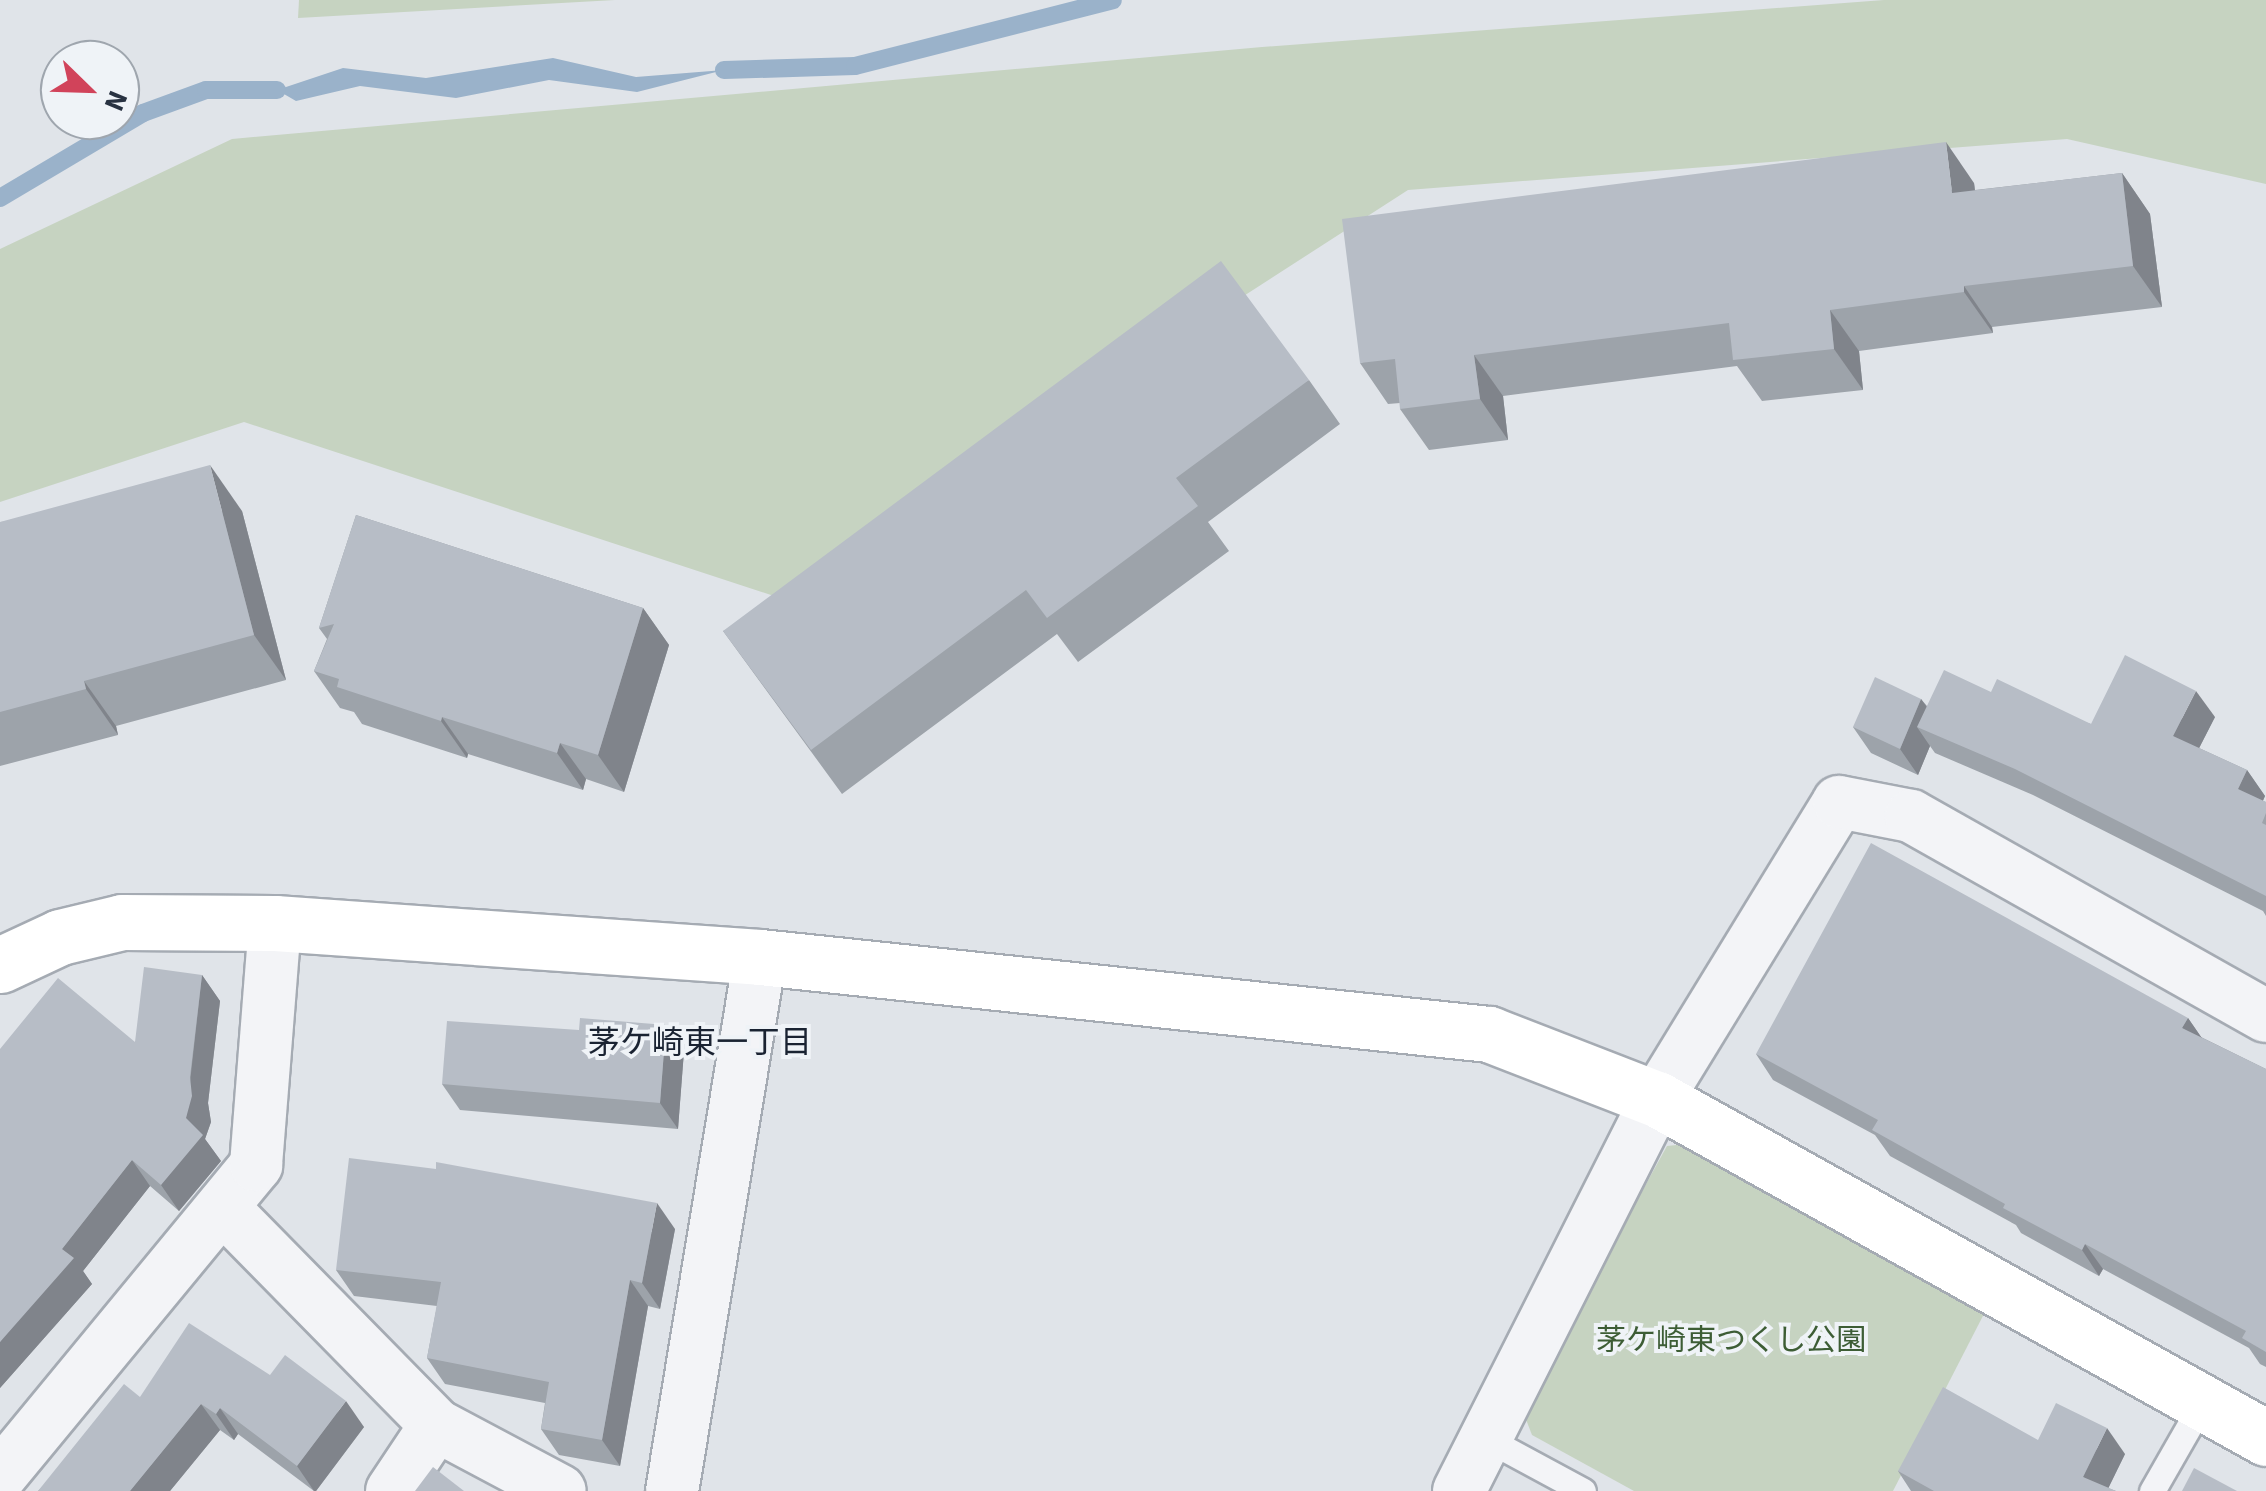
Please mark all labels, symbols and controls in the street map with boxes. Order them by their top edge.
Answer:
north arrow [40,40,140,140]
text: N [94,85,138,117]
district label: 茅ケ崎東一丁目 [588,1024,812,1062]
park label: 茅ケ崎東つくし公園 [1596,1323,1866,1359]

